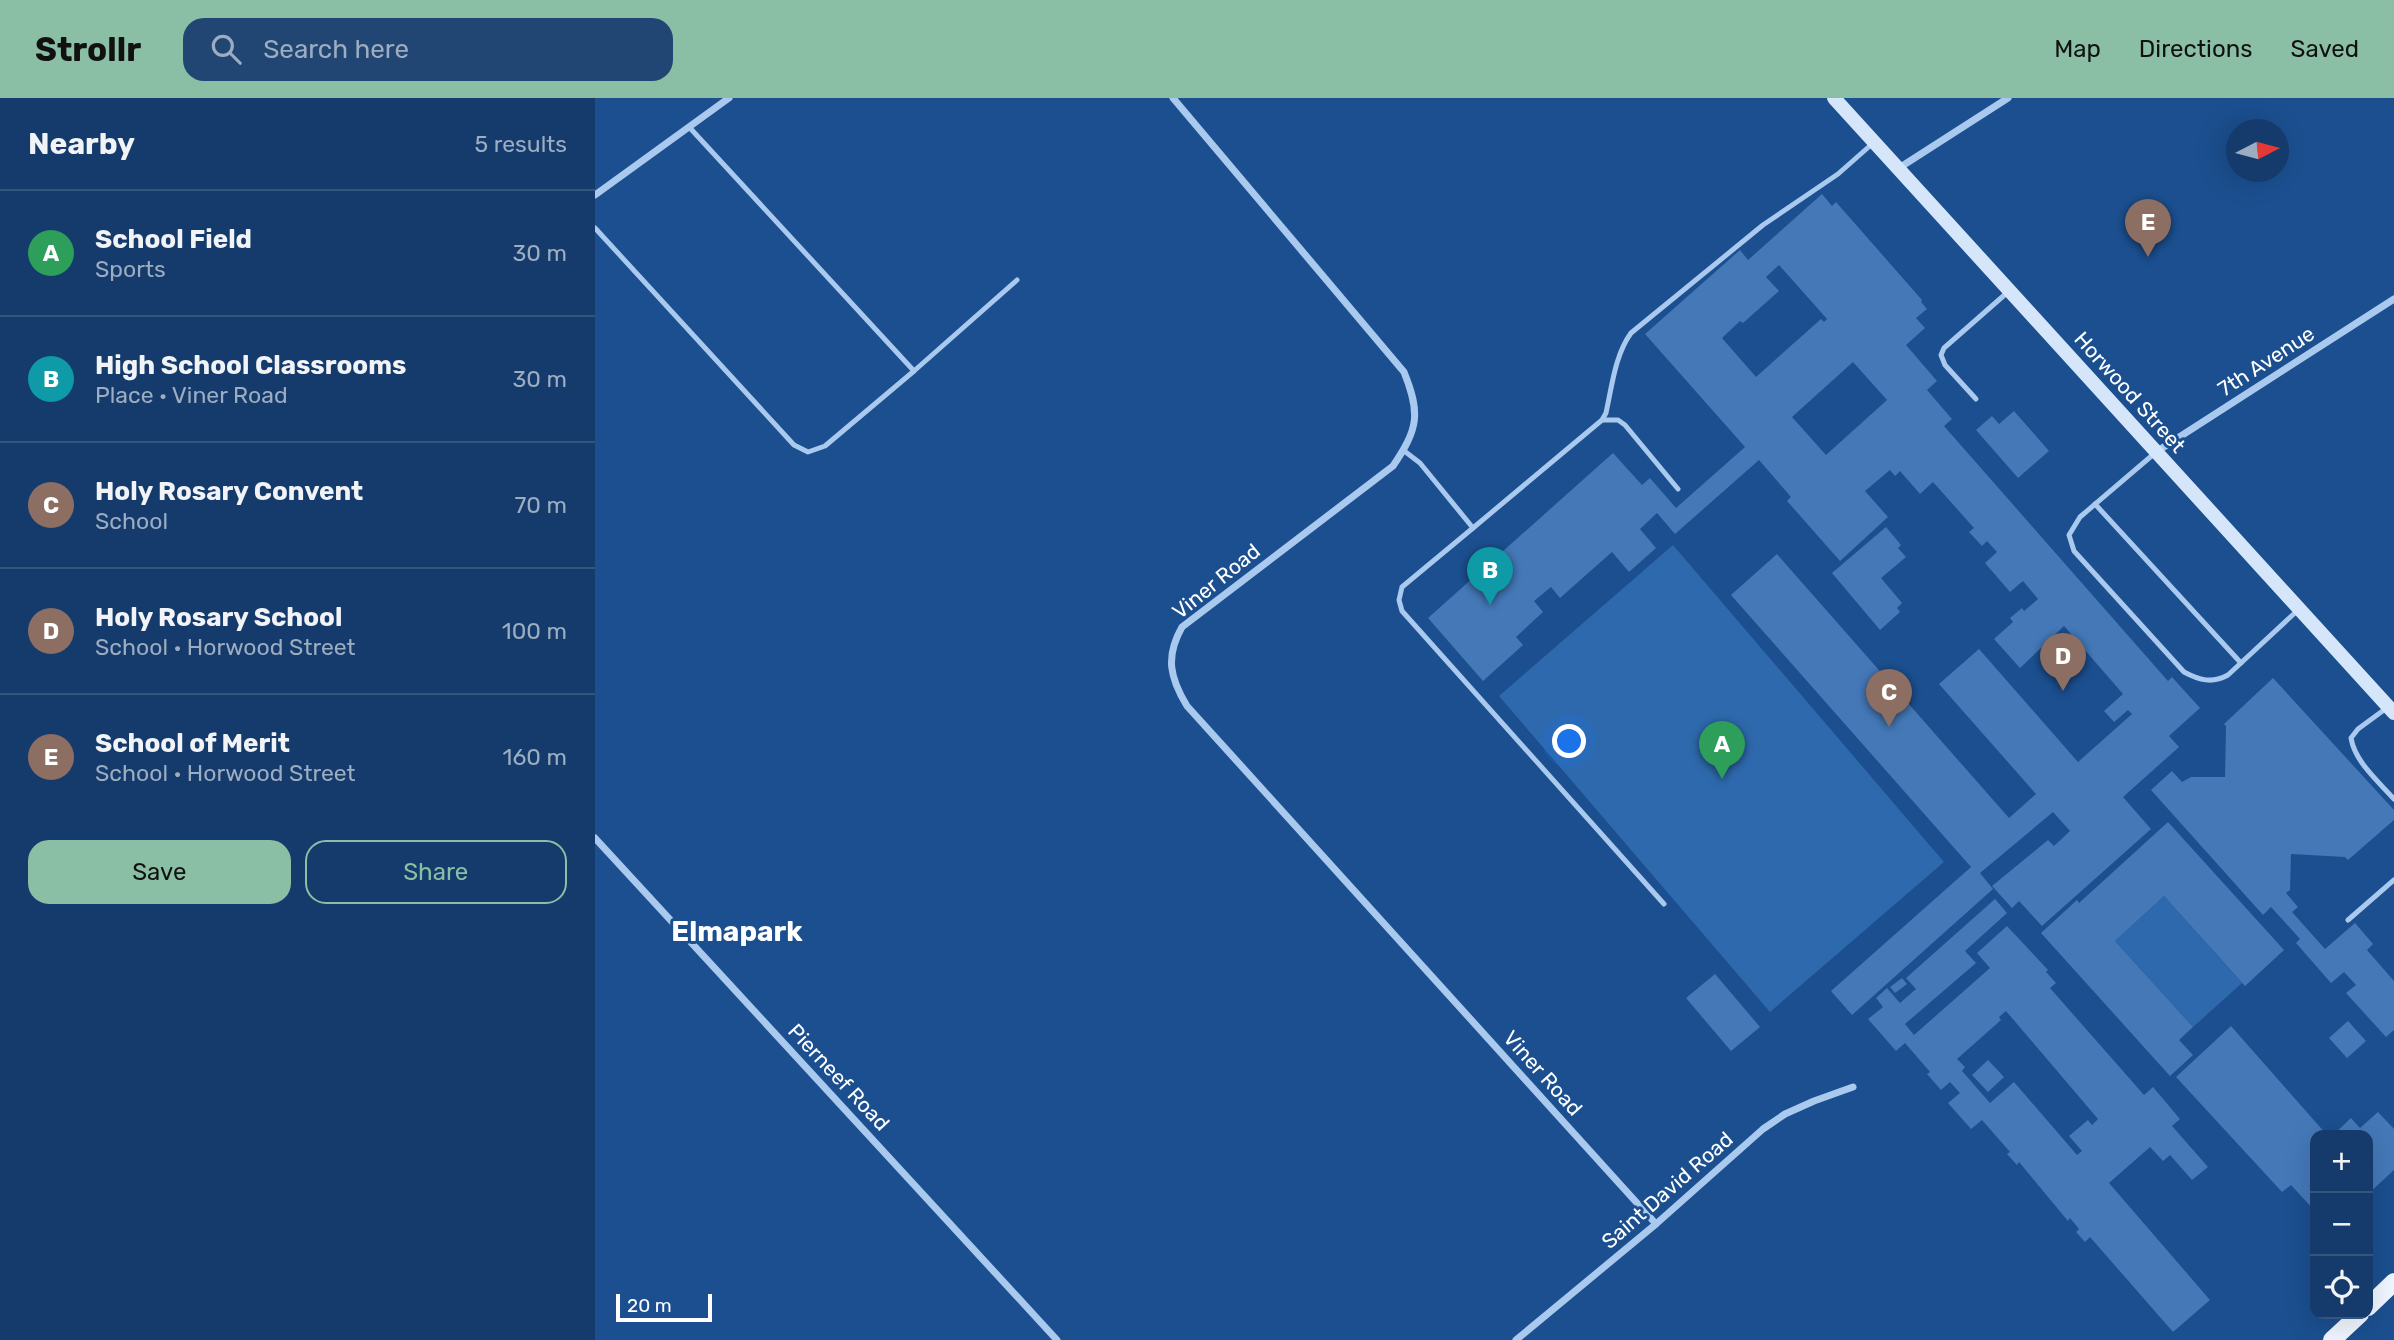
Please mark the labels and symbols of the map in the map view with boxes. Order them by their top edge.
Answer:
north arrow [2226,119,2289,182]
pin: E [2125,199,2171,257]
street label: 7th Avenue [2213,321,2319,401]
street label: Horwood Street [2069,326,2191,458]
street label: Viner Road [1167,538,1265,624]
pin: B [1467,547,1513,605]
pin: D [2040,633,2086,691]
pin: C [1866,669,1912,727]
pin: A [1699,721,1745,779]
your location [1552,724,1586,758]
district label: Elmapark [671,915,803,948]
street label: Pierneef Road [783,1018,895,1136]
street label: Viner Road [1498,1025,1588,1121]
street label: Saint David Road [1596,1126,1738,1254]
scale bar [616,1291,712,1323]

